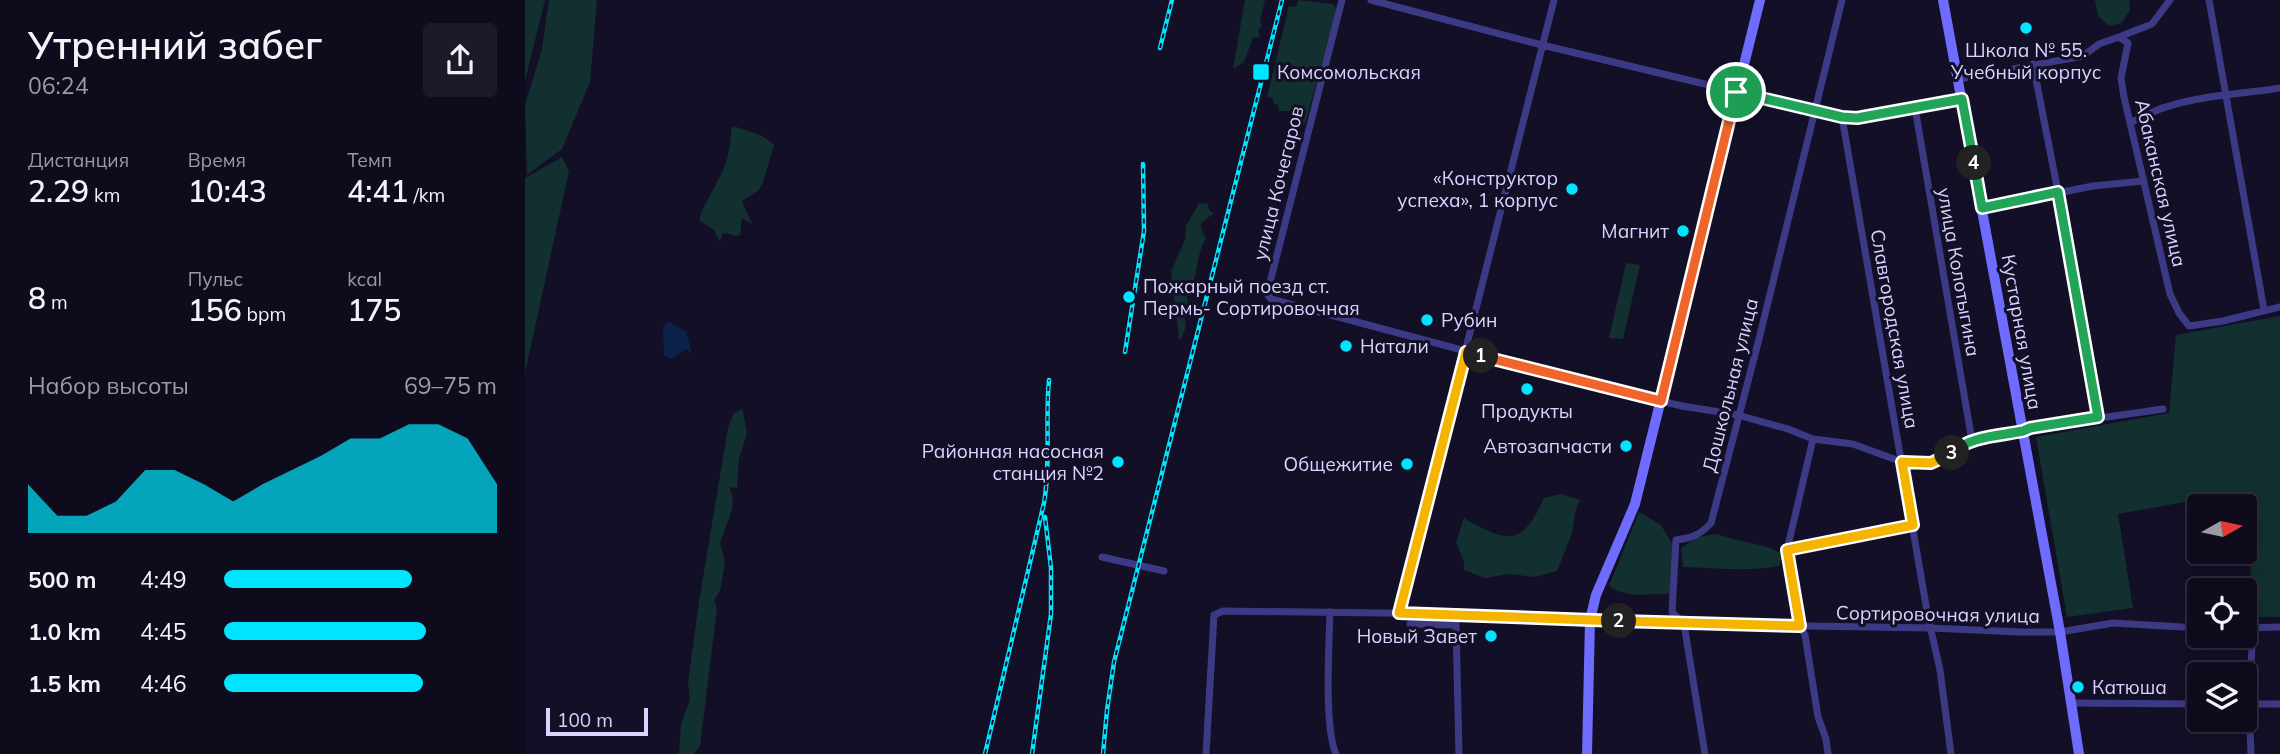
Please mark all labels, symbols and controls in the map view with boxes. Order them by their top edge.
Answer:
marker: Школа № 55. Учебный корпус [2018,20,2034,36]
text: Утренний забег [28,21,322,69]
button: share [423,23,497,97]
place label: Школа № 55. Учебный корпус [1950,38,2101,84]
place label: Комсомольская [1277,60,1421,84]
marker: Комсомольская [1251,62,1271,82]
pin [1706,62,1766,122]
text: 06:24 [28,71,88,100]
icon: arrive [1717,73,1755,111]
street label: Абаканская улица [2130,97,2192,269]
street label: улица Кочегаров [1247,103,1309,263]
pin: 4 [1957,146,1991,180]
text: Дистанция [28,148,129,172]
text: Время [188,148,246,172]
text: Темп [347,148,392,172]
text: 4 [1968,150,1979,174]
place label: «Конструктор успеха», 1 корпус [1397,166,1558,212]
text: 2.29 [28,172,89,210]
text: 10:43 [188,172,267,210]
text: 4:41 [347,172,408,210]
marker: «Конструктор успеха», 1 корпус [1564,181,1580,197]
text: km [89,183,121,207]
text: /km [408,183,445,207]
street label: улица Колотыгина [1932,186,1986,358]
place label: Магнит [1601,219,1669,243]
marker: Магнит [1675,223,1691,239]
street label: Славгородская улица [1866,227,1924,431]
street label: Кустарная улица [1997,252,2047,412]
text: Пульс [188,267,243,291]
text: kcal [347,267,382,291]
place label: Пожарный поезд ст. Пермь- Сортировочная [1143,274,1360,320]
text: 8 [28,279,46,317]
marker: Пожарный поезд ст. Пермь- Сортировочная [1121,289,1137,305]
text: m [46,290,68,314]
text: 156 [188,291,242,329]
text: 175 [347,291,401,329]
street label: Дошкольная улица [1697,296,1763,474]
text: bpm [242,302,286,326]
place label: Рубин [1441,308,1497,332]
marker: Рубин [1419,312,1435,328]
place label: Натали [1360,334,1429,358]
marker: Натали [1338,338,1354,354]
pin: 1 [1464,338,1499,374]
text: 1 [1475,343,1486,367]
text: Набор высоты [28,371,189,400]
text: 69–75 m [404,371,497,400]
marker: Продукты [1519,381,1535,397]
place label: Продукты [1481,399,1573,423]
place label: Автозапчасти [1483,434,1612,458]
pin: 3 [1935,435,1969,470]
marker: Автозапчасти [1618,438,1634,454]
place label: Районная насосная станция №2 [922,439,1104,485]
text: 3 [1946,440,1957,464]
place label: Общежитие [1284,452,1393,476]
marker: Районная насосная станция №2 [1110,454,1126,470]
marker: Общежитие [1399,456,1415,472]
north arrow [2187,494,2257,564]
map controls [2187,494,2257,732]
text: 500 m [28,565,96,594]
text: 4:49 [140,565,187,594]
button: locate [2187,578,2257,648]
street label: Сортировочная улица [1836,600,2040,628]
pin: 2 [1601,604,1637,638]
text: 2 [1613,608,1624,632]
text: 1.0 km [28,617,101,646]
text: 4:45 [140,617,187,646]
place label: Новый Завет [1357,624,1477,648]
marker: Новый Завет [1483,628,1499,644]
button: layers [2187,662,2257,732]
text: 1.5 km [28,669,101,698]
text: 4:46 [140,669,187,698]
place label: Катюша [2092,675,2167,699]
marker: Катюша [2070,679,2086,695]
scale bar [546,705,647,737]
text: 100 m [557,708,613,732]

